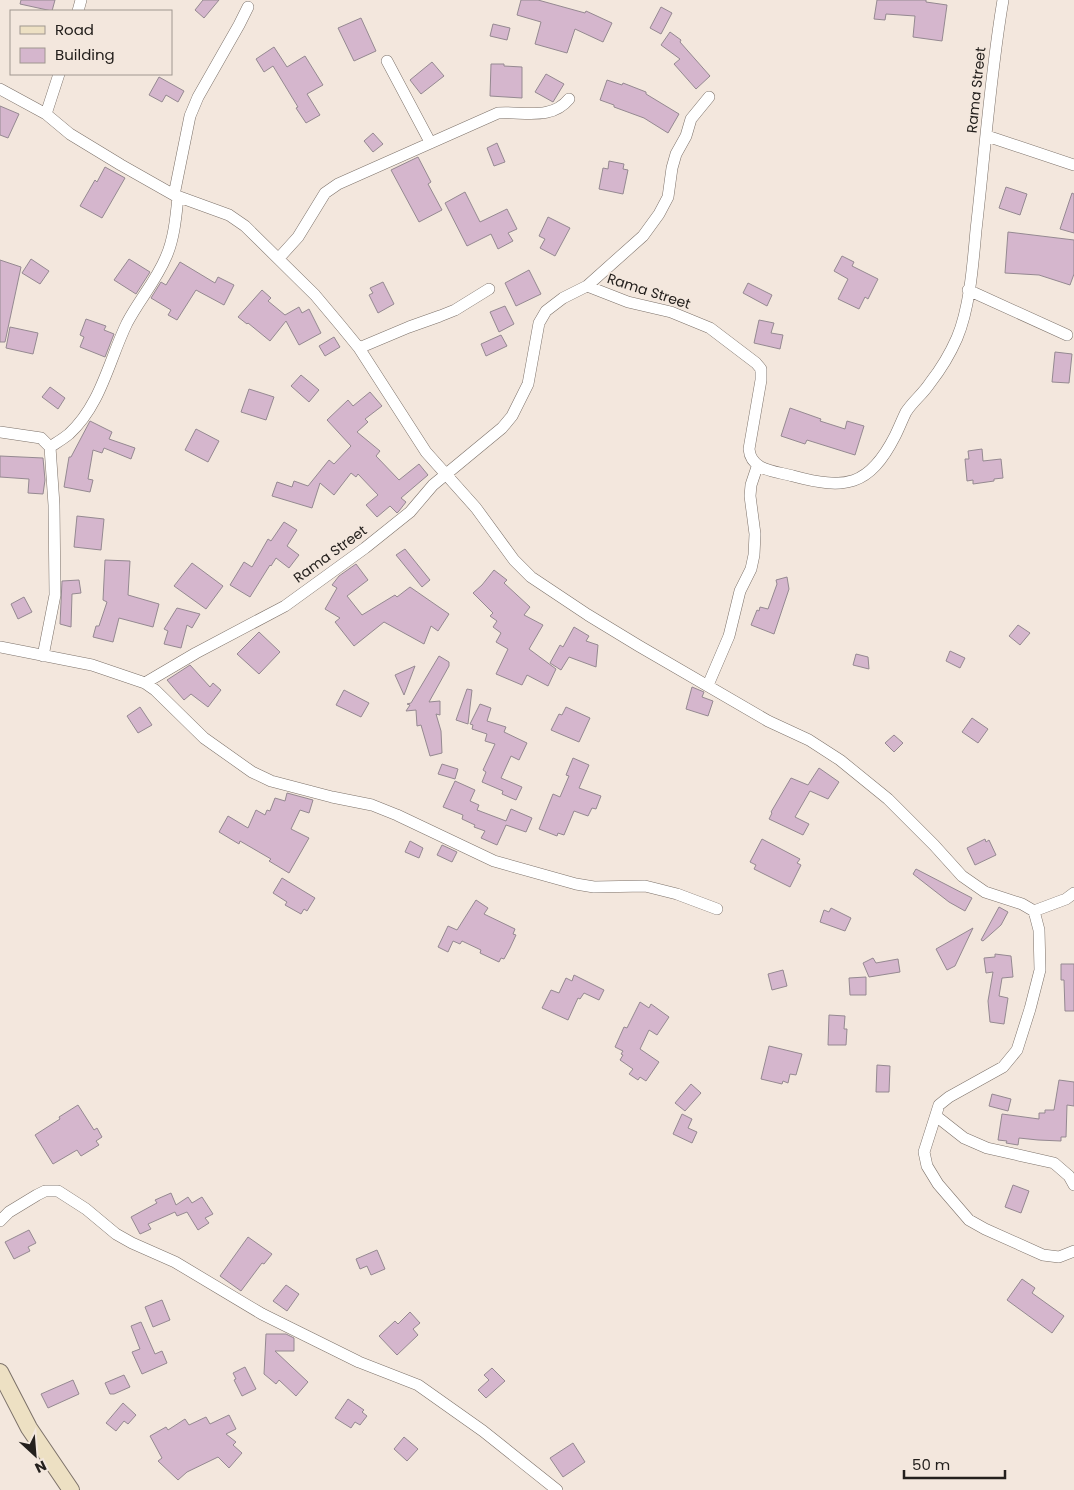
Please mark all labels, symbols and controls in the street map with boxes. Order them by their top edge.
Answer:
legend [10,10,172,75]
text: Road [55,19,94,40]
text: Building [55,44,115,65]
street label: Rama Street [962,46,990,134]
street label: Rama Street [605,268,693,314]
street label: Rama Street [289,520,371,588]
north arrow [10,1430,60,1480]
scale bar [904,1448,1005,1480]
text: 50 m [912,1454,950,1475]
text: N [32,1455,50,1478]

